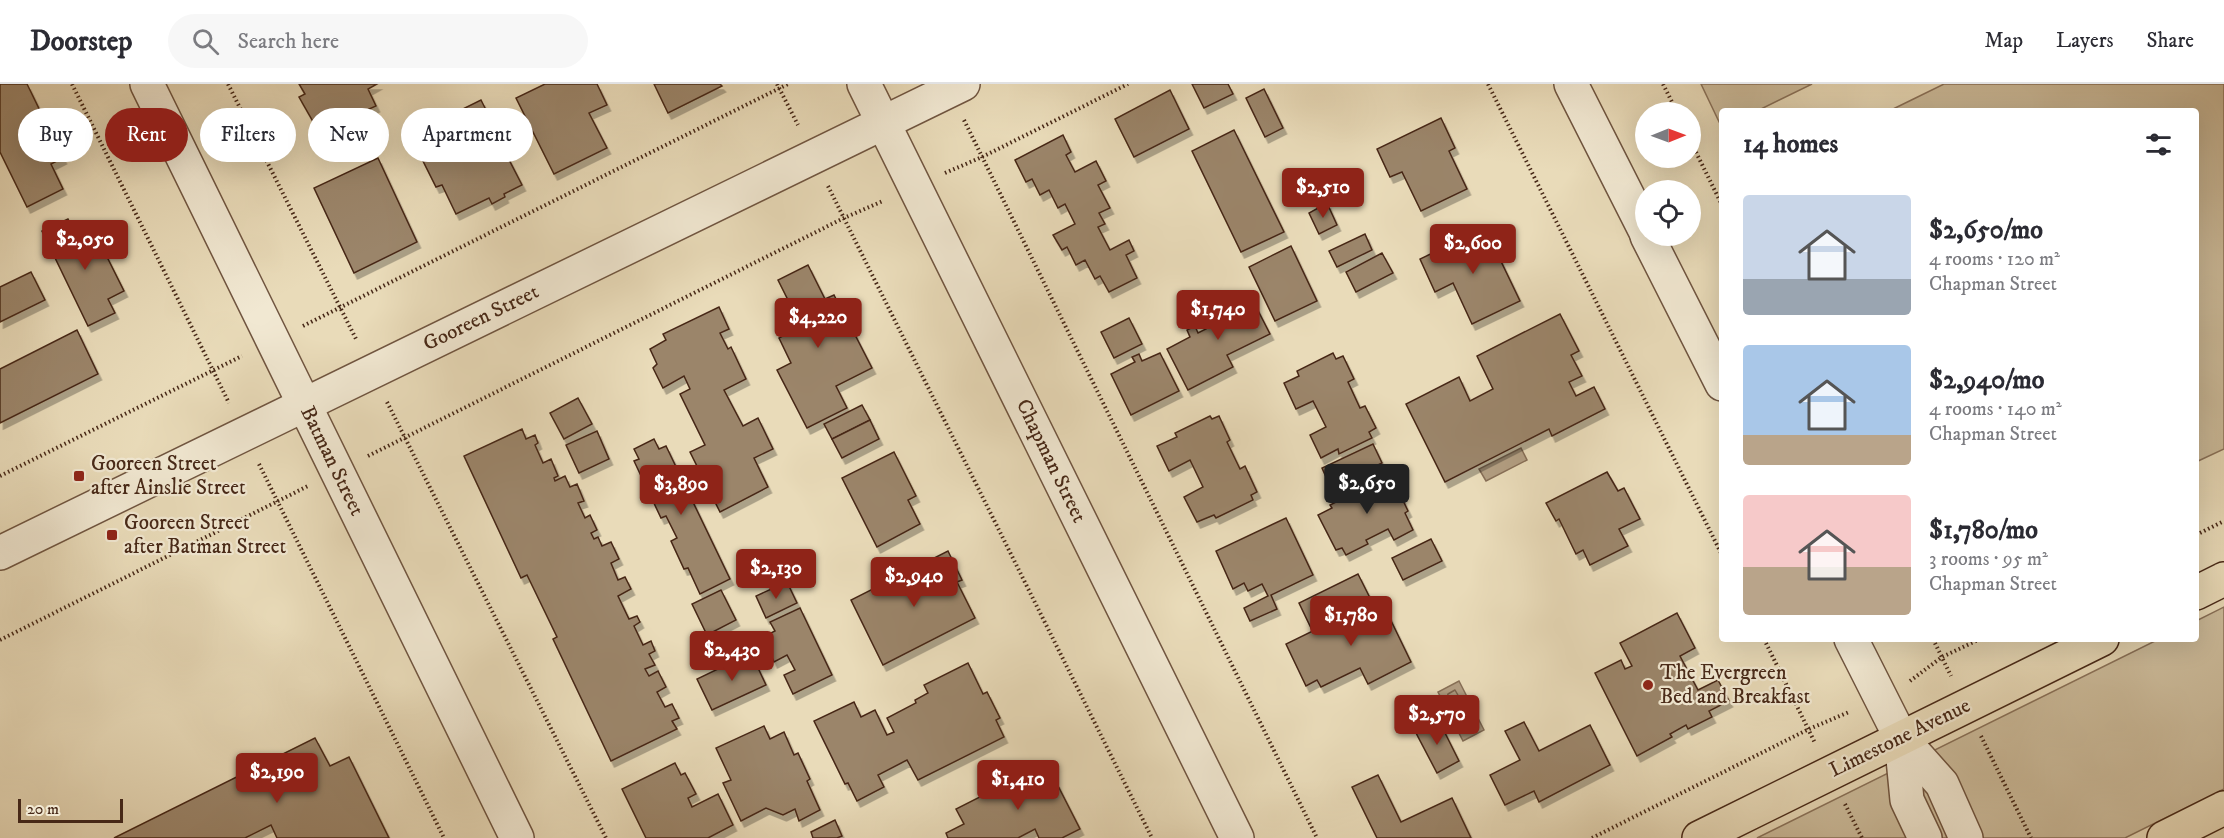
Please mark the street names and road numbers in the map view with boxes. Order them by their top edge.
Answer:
street label: Gooreen Street [419,279,543,357]
street label: Chapman Street [1010,395,1092,527]
street label: Batman Street [294,402,370,520]
street label: Limestone Avenue [1825,693,1975,783]

